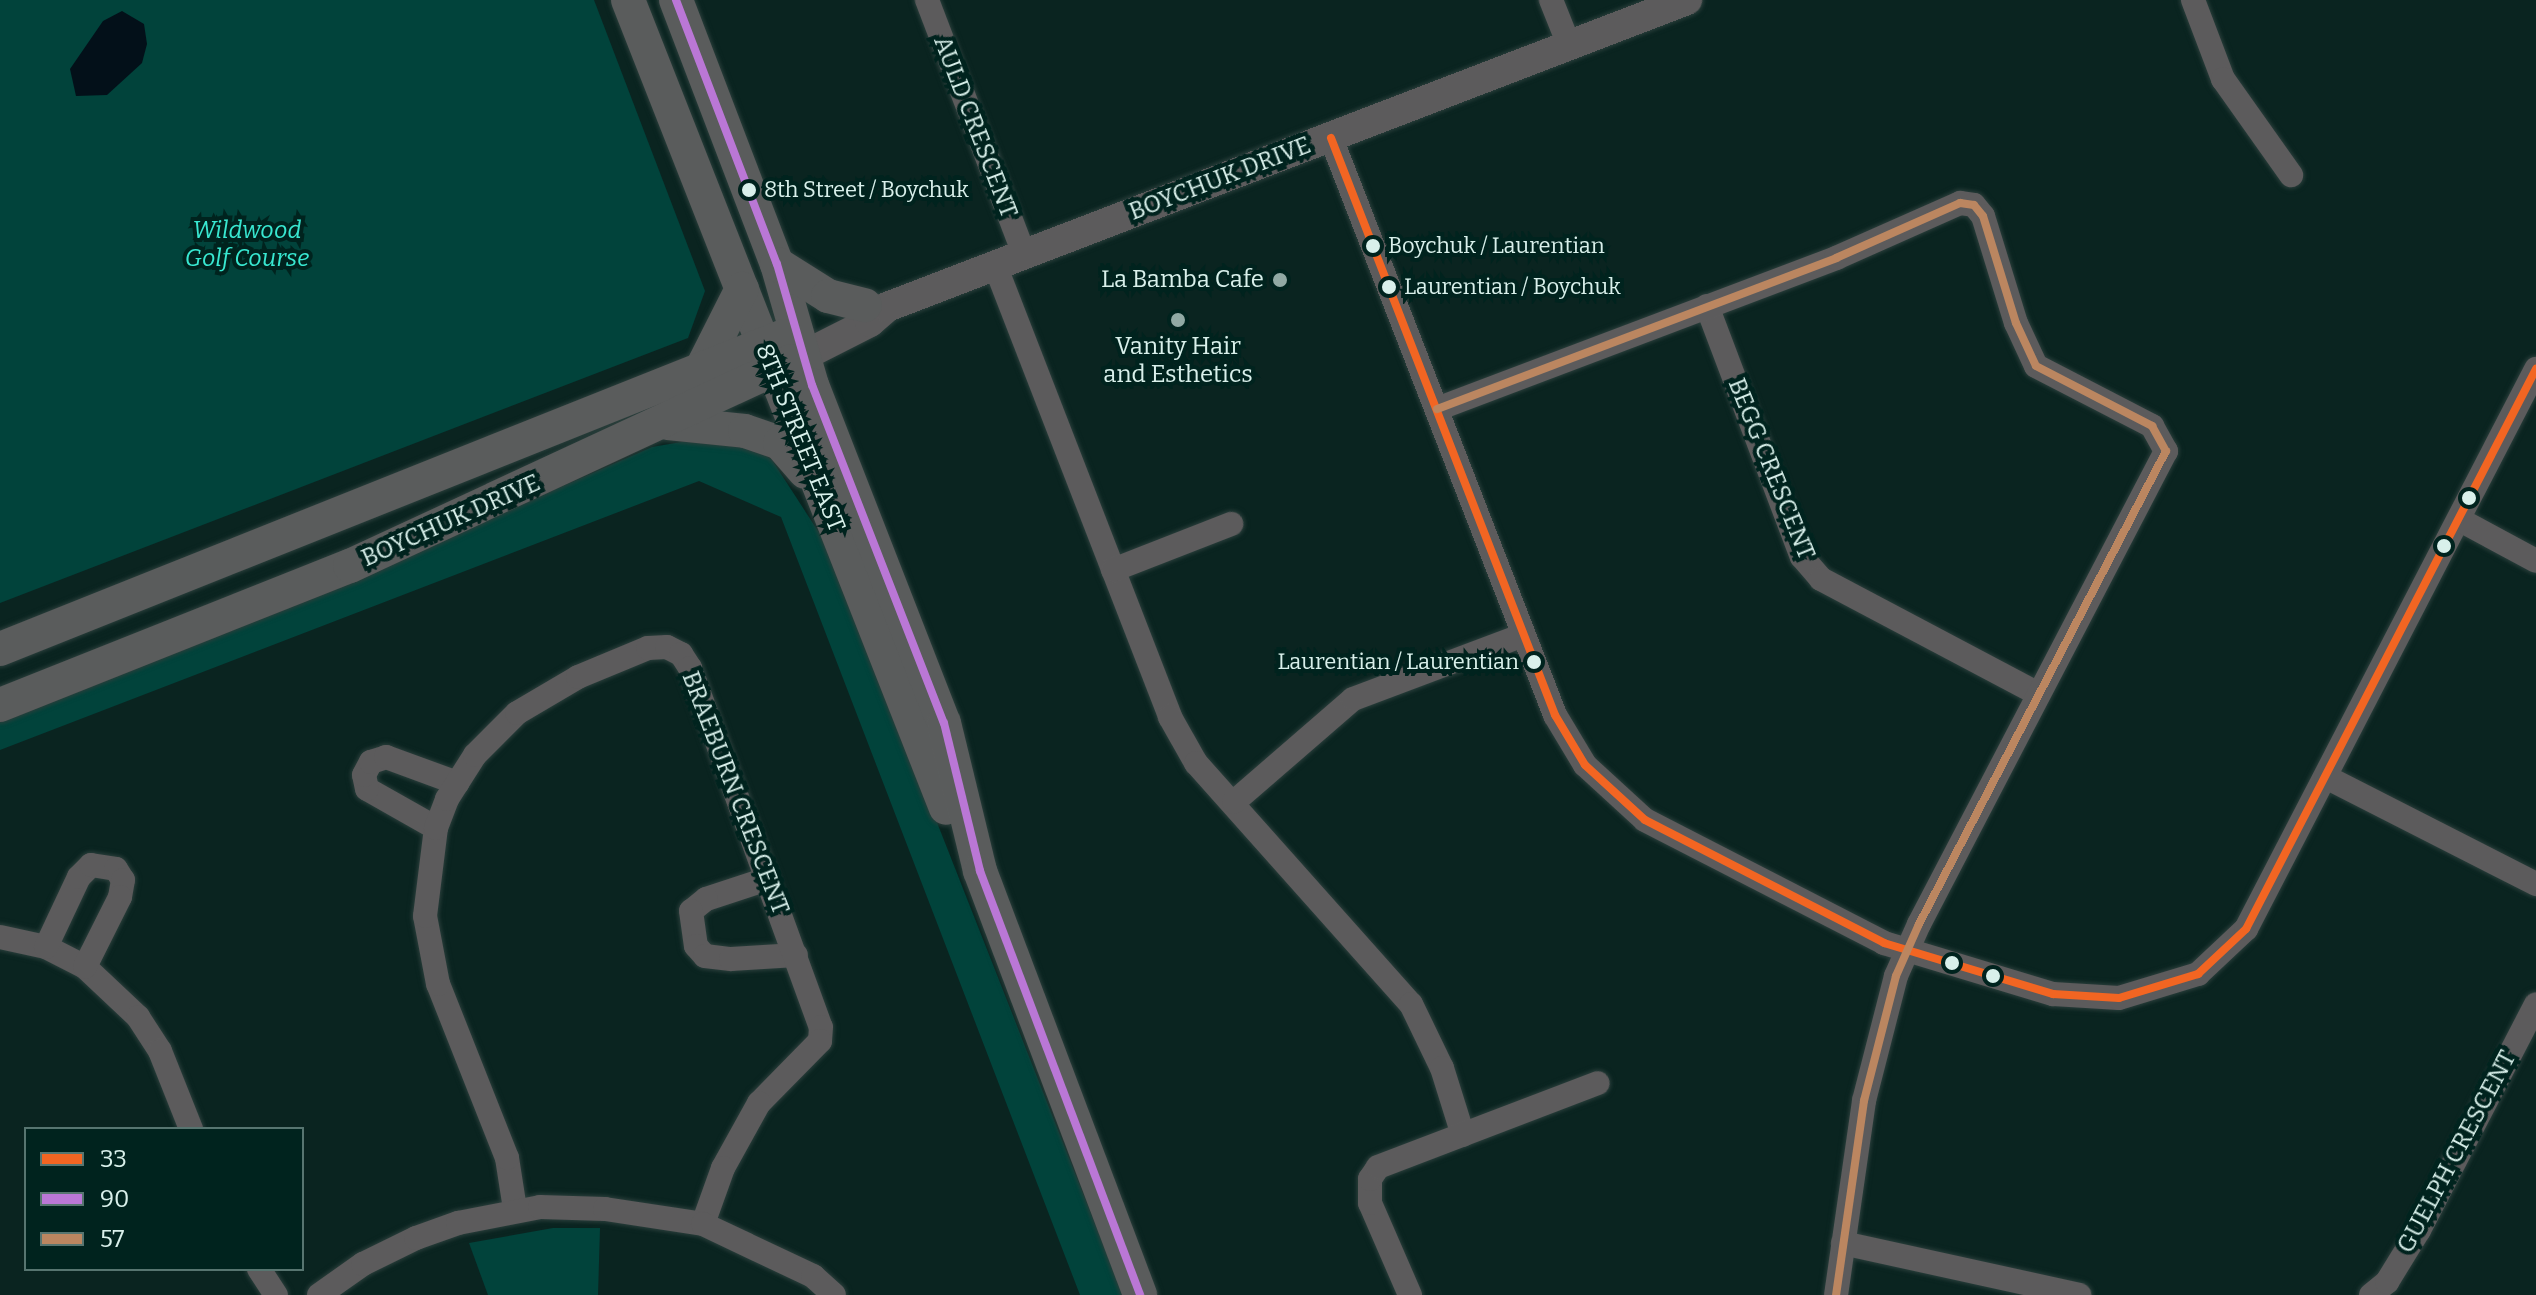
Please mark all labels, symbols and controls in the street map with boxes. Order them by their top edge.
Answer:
street label: AULD CRESCENT [927,32,1023,222]
street label: BOYCHUK DRIVE [1125,131,1315,227]
place label: 8th Street / Boychuk [764,177,969,203]
marker: 8th Street / Boychuk [741,182,757,198]
park label: Wildwood Golf Course [185,217,309,273]
place label: Boychuk / Laurentian [1388,233,1605,259]
marker: Boychuk / Laurentian [1365,238,1381,254]
place label: La Bamba Cafe [1101,266,1264,294]
marker: La Bamba Cafe [1271,271,1289,289]
place label: Laurentian / Boychuk [1404,274,1621,300]
marker: Laurentian / Boychuk [1381,279,1397,295]
marker: Vanity Hair and Esthetics [1169,311,1187,329]
place label: Vanity Hair and Esthetics [1103,333,1253,389]
street label: 8TH STREET EAST [749,340,851,536]
street label: BEGG CRESCENT [1722,374,1820,564]
street label: BOYCHUK DRIVE [357,469,545,573]
unlabelled marker [2461,490,2477,506]
unlabelled marker [2436,538,2452,554]
place label: Laurentian / Laurentian [1277,649,1519,675]
marker: Laurentian / Laurentian [1526,654,1542,670]
street label: BRAEBURN CRESCENT [675,667,795,919]
unlabelled marker [1944,955,1960,971]
unlabelled marker [1985,968,2001,984]
street label: GUELPH CRESCENT [2392,1046,2522,1258]
legend [24,1127,304,1271]
text: 33 [100,1145,127,1173]
text: 90 [100,1185,129,1213]
text: 57 [100,1225,124,1253]

